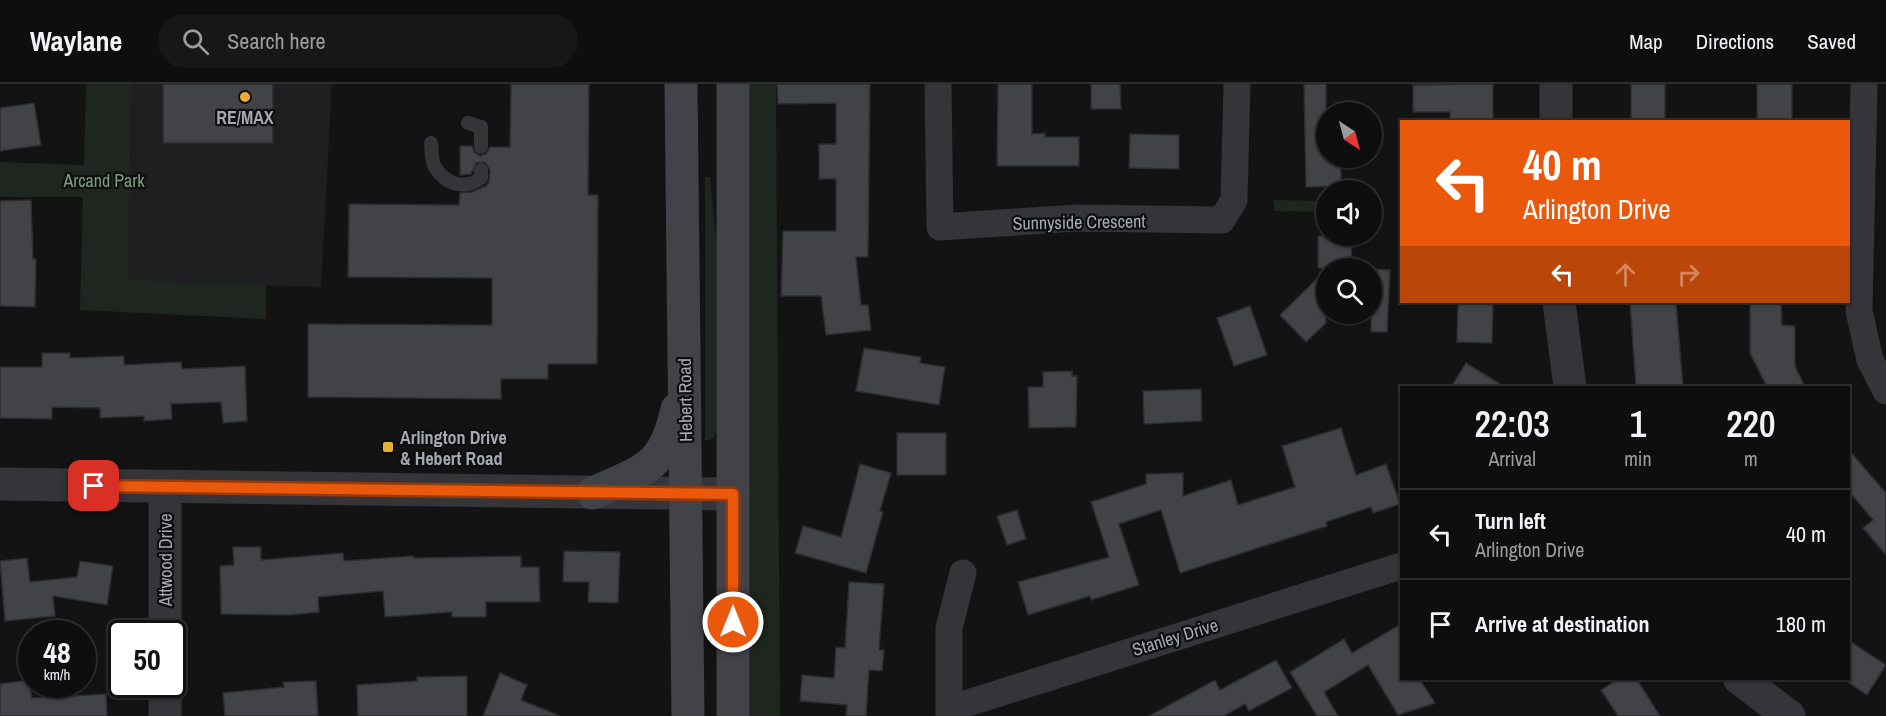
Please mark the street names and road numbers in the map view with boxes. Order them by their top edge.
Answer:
street label: Sunnyside Crescent [1012,208,1146,236]
street label: Hebert Road [672,358,698,442]
street label: Attwood Drive [153,514,178,607]
street label: Stanley Drive [1129,612,1221,662]

